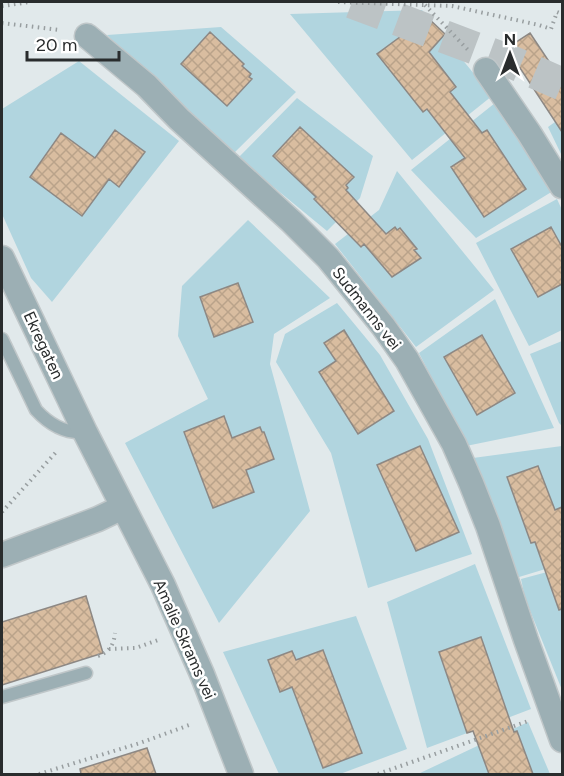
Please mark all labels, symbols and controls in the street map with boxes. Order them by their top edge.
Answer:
scale bar [27,24,118,62]
north arrow [480,24,540,84]
text: N [504,30,516,49]
text: 20 m [36,34,77,56]
street label: Sudmanns vei [328,263,405,353]
street label: Ekregaten [20,308,68,382]
street label: Amalie Skrams vei [150,576,220,702]

